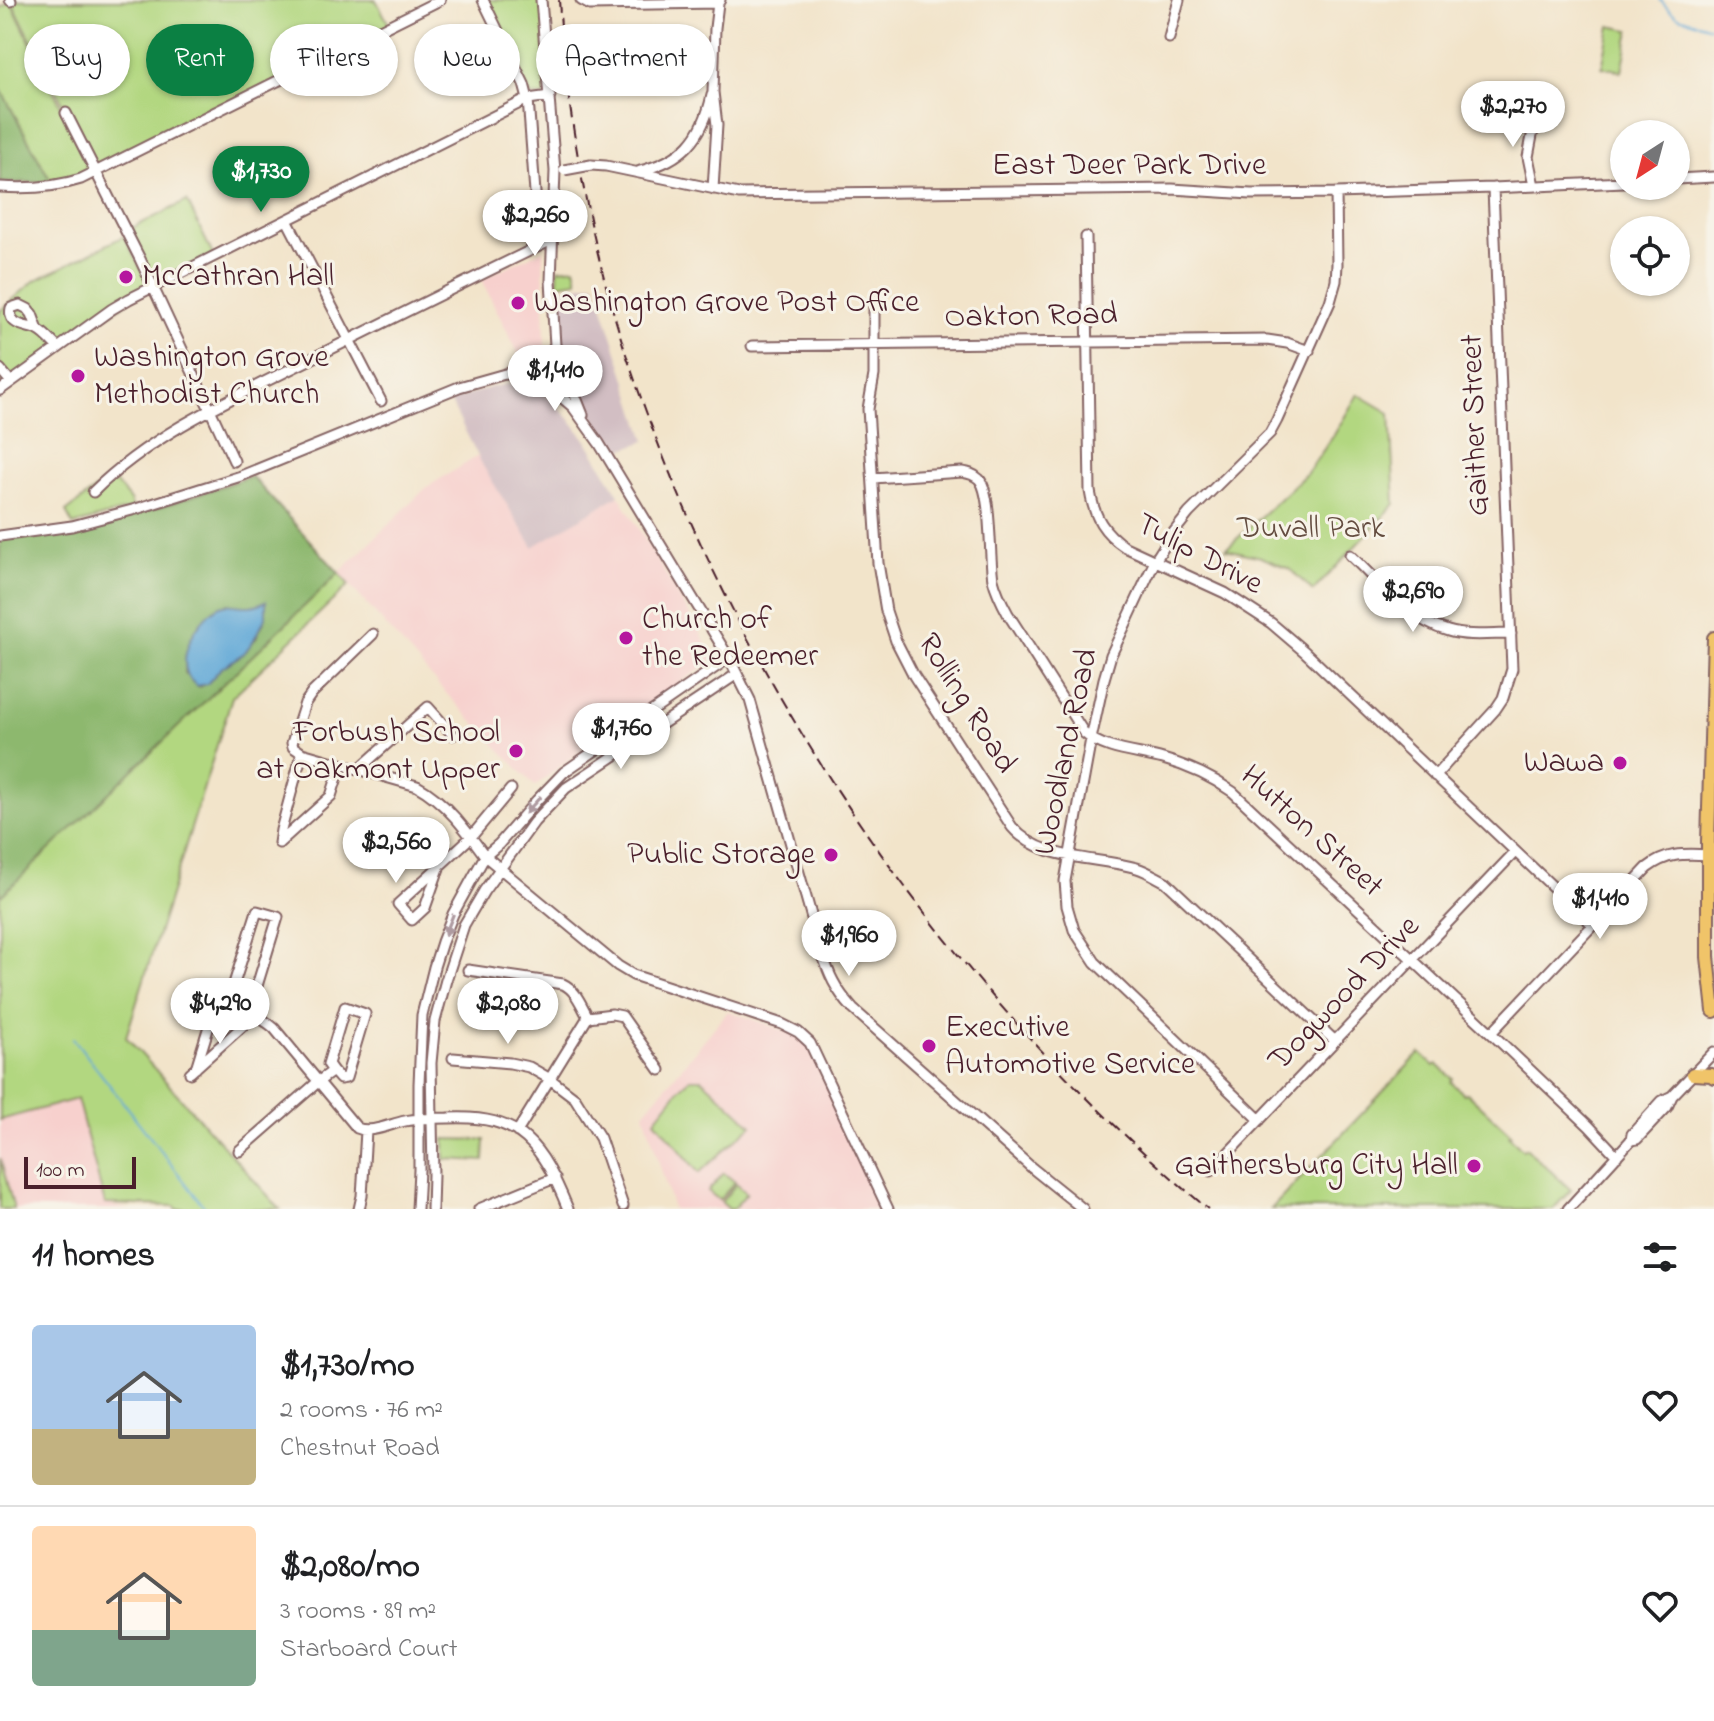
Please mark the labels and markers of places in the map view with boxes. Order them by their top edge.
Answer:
pin: $2,270 [1448,81,1578,149]
pin: $1,730 [196,146,326,214]
pin: $2,260 [470,190,600,258]
place label: McCathran Hall [142,254,334,301]
marker: McCathran Hall [117,268,135,286]
place label: Washington Grove Post Office [534,280,920,327]
marker: Washington Grove Post Office [509,294,527,312]
place label: Washington Grove Methodist Church [94,335,330,419]
pin: $1,410 [490,345,620,413]
marker: Washington Grove Methodist Church [69,367,87,385]
pin: $2,690 [1348,566,1478,634]
place label: Church of the Redeemer [642,597,818,681]
marker: Church of the Redeemer [617,629,635,647]
pin: $1,760 [556,703,686,771]
place label: Forbush School at Oakmont Upper [256,710,500,794]
place label: Wawa [1524,740,1604,787]
marker: Forbush School at Oakmont Upper [507,742,525,760]
marker: Wawa [1611,754,1629,772]
pin: $2,560 [331,817,461,885]
place label: Public Storage [627,832,816,879]
marker: Public Storage [822,846,840,864]
pin: $1,410 [1535,873,1665,941]
pin: $1,960 [784,910,914,978]
pin: $4,290 [155,978,285,1046]
pin: $2,080 [443,978,573,1046]
place label: Executive Automotive Service [945,1005,1196,1089]
marker: Executive Automotive Service [920,1037,938,1055]
place label: Gaithersburg City Hall [1174,1143,1458,1190]
marker: Gaithersburg City Hall [1465,1157,1483,1175]

